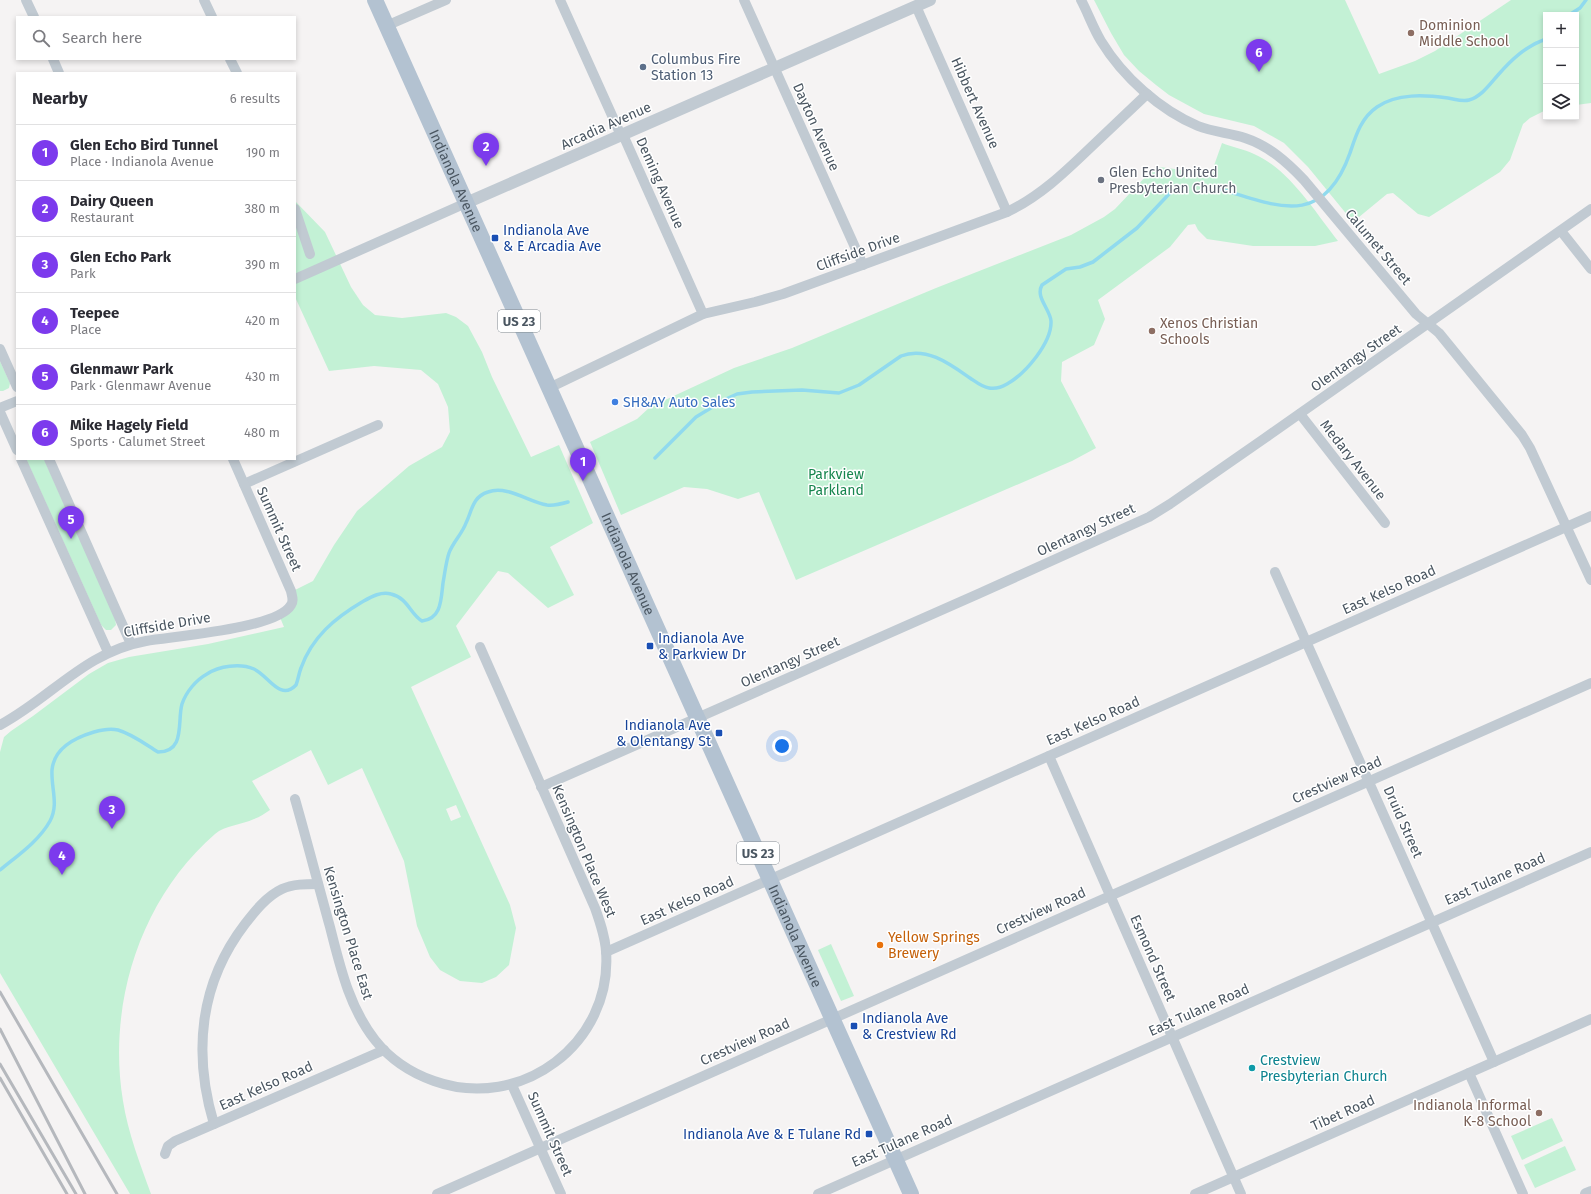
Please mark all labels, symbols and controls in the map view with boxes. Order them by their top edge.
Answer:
map controls [1543,12,1579,120]
button: + [1543,12,1579,48]
search box [16,16,296,60]
place label: Dominion Middle School [1419,17,1509,50]
icon: search [30,27,52,49]
marker: Dominion Middle School [1406,28,1416,38]
text: Search here [62,29,142,47]
pin: 6 [1246,39,1272,72]
button: − [1543,48,1579,84]
place label: Columbus Fire Station 13 [651,51,741,84]
street label: Hibbert Avenue [947,55,1003,151]
marker: Columbus Fire Station 13 [638,62,648,72]
street label: Dayton Avenue [789,80,843,174]
button: layers [1543,84,1579,120]
text: Nearby [32,88,87,109]
text: 6 results [230,91,280,106]
street label: Arcadia Avenue [558,98,654,154]
street label: Indianola Avenue [426,127,486,235]
pin: 2 [473,133,499,166]
street label: Deming Avenue [632,135,688,231]
text: Glen Echo Bird Tunnel [70,136,218,154]
text: 1 [42,145,48,160]
text: 190 m [246,145,280,160]
text: Place · Indianola Avenue [70,154,214,169]
place label: Glen Echo United Presbyterian Church [1109,164,1236,197]
marker: Glen Echo United Presbyterian Church [1096,175,1106,185]
text: Dairy Queen [70,192,154,210]
text: 2 [42,201,48,216]
text: 380 m [245,201,280,216]
street label: Calumet Street [1341,206,1415,289]
text: Restaurant [70,210,134,225]
place label: Indianola Ave & E Arcadia Ave [503,222,601,255]
street label: Cliffside Drive [814,229,902,275]
marker: Indianola Ave & E Arcadia Ave [490,233,500,243]
text: Glen Echo Park [70,248,171,266]
text: 3 [42,257,48,272]
text: 390 m [245,257,280,272]
text: Park [70,266,96,281]
text: Teepee [70,304,119,322]
road number: US 23 [498,310,540,332]
text: 4 [41,313,49,328]
text: 420 m [245,313,280,328]
place label: Xenos Christian Schools [1160,315,1258,348]
street label: Olentangy Street [1308,320,1405,395]
text: Place [70,322,101,337]
marker: Xenos Christian Schools [1147,326,1157,336]
text: Glenmawr Park [70,360,173,378]
text: 5 [42,369,48,384]
text: 430 m [245,369,280,384]
text: Park · Glenmawr Avenue [70,378,211,393]
place label: SH&AY Auto Sales [623,394,736,411]
marker: SH&AY Auto Sales [610,397,620,407]
text: Mike Hagely Field [70,416,189,434]
street label: Medary Avenue [1316,417,1390,503]
text: 6 [41,425,49,440]
text: 480 m [244,425,280,440]
text: Sports · Calumet Street [70,434,205,449]
pin: 1 [570,448,596,481]
park label: Parkview Parkland [808,466,864,499]
street label: Summit Street [253,484,306,575]
street label: Olentangy Street [1034,499,1139,560]
pin: 5 [58,506,84,539]
street label: Indianola Avenue [598,510,659,618]
street label: East Kelso Road [1340,562,1438,618]
street label: Cliffside Drive [122,609,212,641]
place label: Indianola Ave & Parkview Dr [658,630,747,663]
street label: Olentangy Street [738,632,843,691]
marker: Indianola Ave & Parkview Dr [645,641,655,651]
street label: East Kelso Road [1044,693,1142,749]
place label: Indianola Ave & Olentangy St [616,717,712,750]
marker: Indianola Ave & Olentangy St [714,728,724,738]
your location [772,736,792,756]
street label: Crestview Road [1290,753,1384,807]
street label: Kensington Place West [548,782,620,921]
street label: Druid Street [1380,784,1427,861]
pin: 3 [99,796,125,829]
pin: 4 [49,842,75,875]
road number: US 23 [737,842,779,864]
street label: East Tulane Road [1442,849,1548,909]
street label: Kensington Place East [320,864,377,1003]
street label: East Kelso Road [638,873,736,929]
street label: Indianola Avenue [765,882,826,990]
street label: Crestview Road [994,884,1088,938]
street label: Esmond Street [1126,912,1180,1005]
place label: Yellow Springs Brewery [888,929,980,962]
marker: Yellow Springs Brewery [875,940,885,950]
street label: East Tulane Road [1146,980,1252,1040]
place label: Indianola Ave & Crestview Rd [862,1010,957,1043]
street label: Crestview Road [698,1015,792,1069]
marker: Indianola Ave & Crestview Rd [849,1021,859,1031]
place label: Crestview Presbyterian Church [1260,1052,1387,1085]
street label: East Kelso Road [217,1058,315,1114]
marker: Crestview Presbyterian Church [1247,1063,1257,1073]
street label: Summit Street [524,1089,577,1180]
street label: Tibet Road [1308,1091,1378,1135]
place label: Indianola Informal K-8 School [1413,1097,1531,1130]
marker: Indianola Informal K-8 School [1534,1108,1544,1118]
street label: East Tulane Road [849,1111,955,1171]
place label: Indianola Ave & E Tulane Rd [683,1126,861,1143]
marker: Indianola Ave & E Tulane Rd [864,1129,874,1139]

